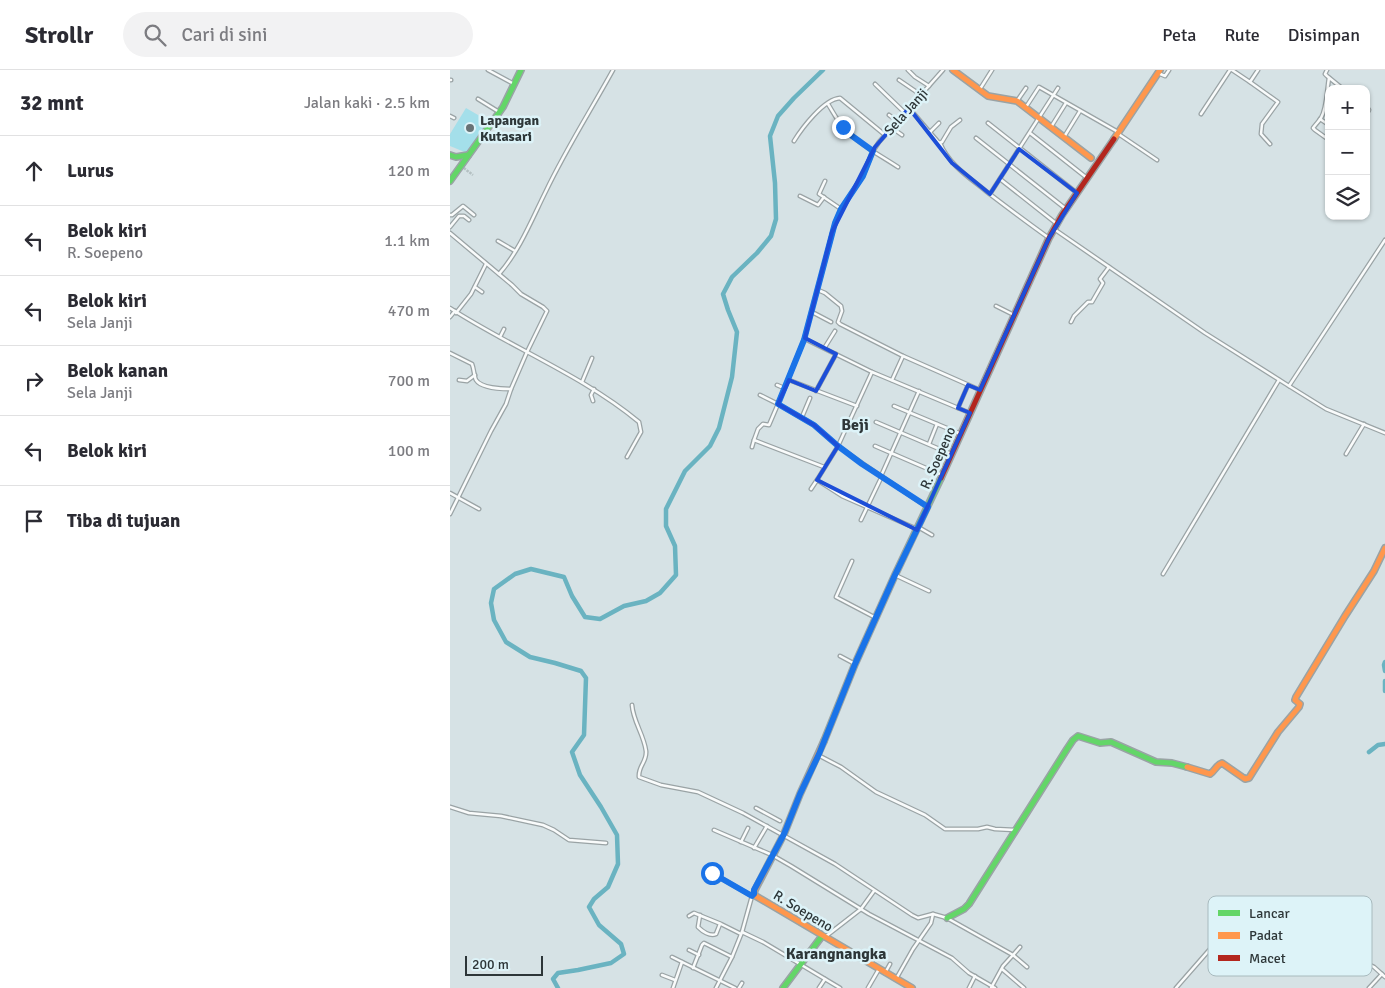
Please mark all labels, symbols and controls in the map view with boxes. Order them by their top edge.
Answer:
search box [123,12,473,57]
text: Strollr [25,20,93,50]
icon: search [141,21,169,49]
text: Cari di sini [181,23,267,47]
text: Peta [1162,24,1196,46]
text: Rute [1224,24,1260,46]
text: Disimpan [1288,24,1360,46]
street label: Sela Janji [880,85,932,139]
map controls [1325,85,1370,220]
button: + [1325,85,1370,130]
text: 32 mnt [20,90,84,116]
text: Jalan kaki · 2.5 km [304,93,430,113]
place label: Lapangan Kutasari [480,112,540,145]
route end [832,116,855,139]
marker: Lapangan Kutasari [464,122,476,134]
button: − [1325,130,1370,175]
icon: ahead [20,157,48,185]
text: Lurus [67,159,114,183]
text: 120 m [388,161,430,181]
button: layers [1325,175,1370,220]
text: Belok kiri [67,219,147,243]
icon: left [20,227,48,255]
text: 1.1 km [384,231,430,251]
text: R. Soepeno [67,243,143,263]
text: Belok kiri [67,289,147,313]
icon: left [20,297,48,325]
text: 470 m [388,301,430,321]
text: Sela Janji [67,313,133,333]
text: Belok kanan [67,359,168,383]
icon: right [20,367,48,395]
text: 700 m [388,371,430,391]
text: Sela Janji [67,383,133,403]
district label: Beji [841,415,869,435]
street label: R. Soepeno [917,424,959,492]
icon: left [20,437,48,465]
text: Belok kiri [67,439,147,463]
text: 100 m [388,441,430,461]
icon: arrive [20,507,48,535]
text: Tiba di tujuan [67,509,180,533]
route start [701,862,724,885]
street label: R. Soepeno [770,887,836,935]
legend [1208,896,1372,976]
text: Lancar [1249,905,1291,922]
text: Padat [1249,927,1283,944]
district label: Karangnangka [786,944,886,964]
text: Macet [1249,950,1286,967]
scale bar [465,953,542,976]
text: 200 m [472,956,509,973]

